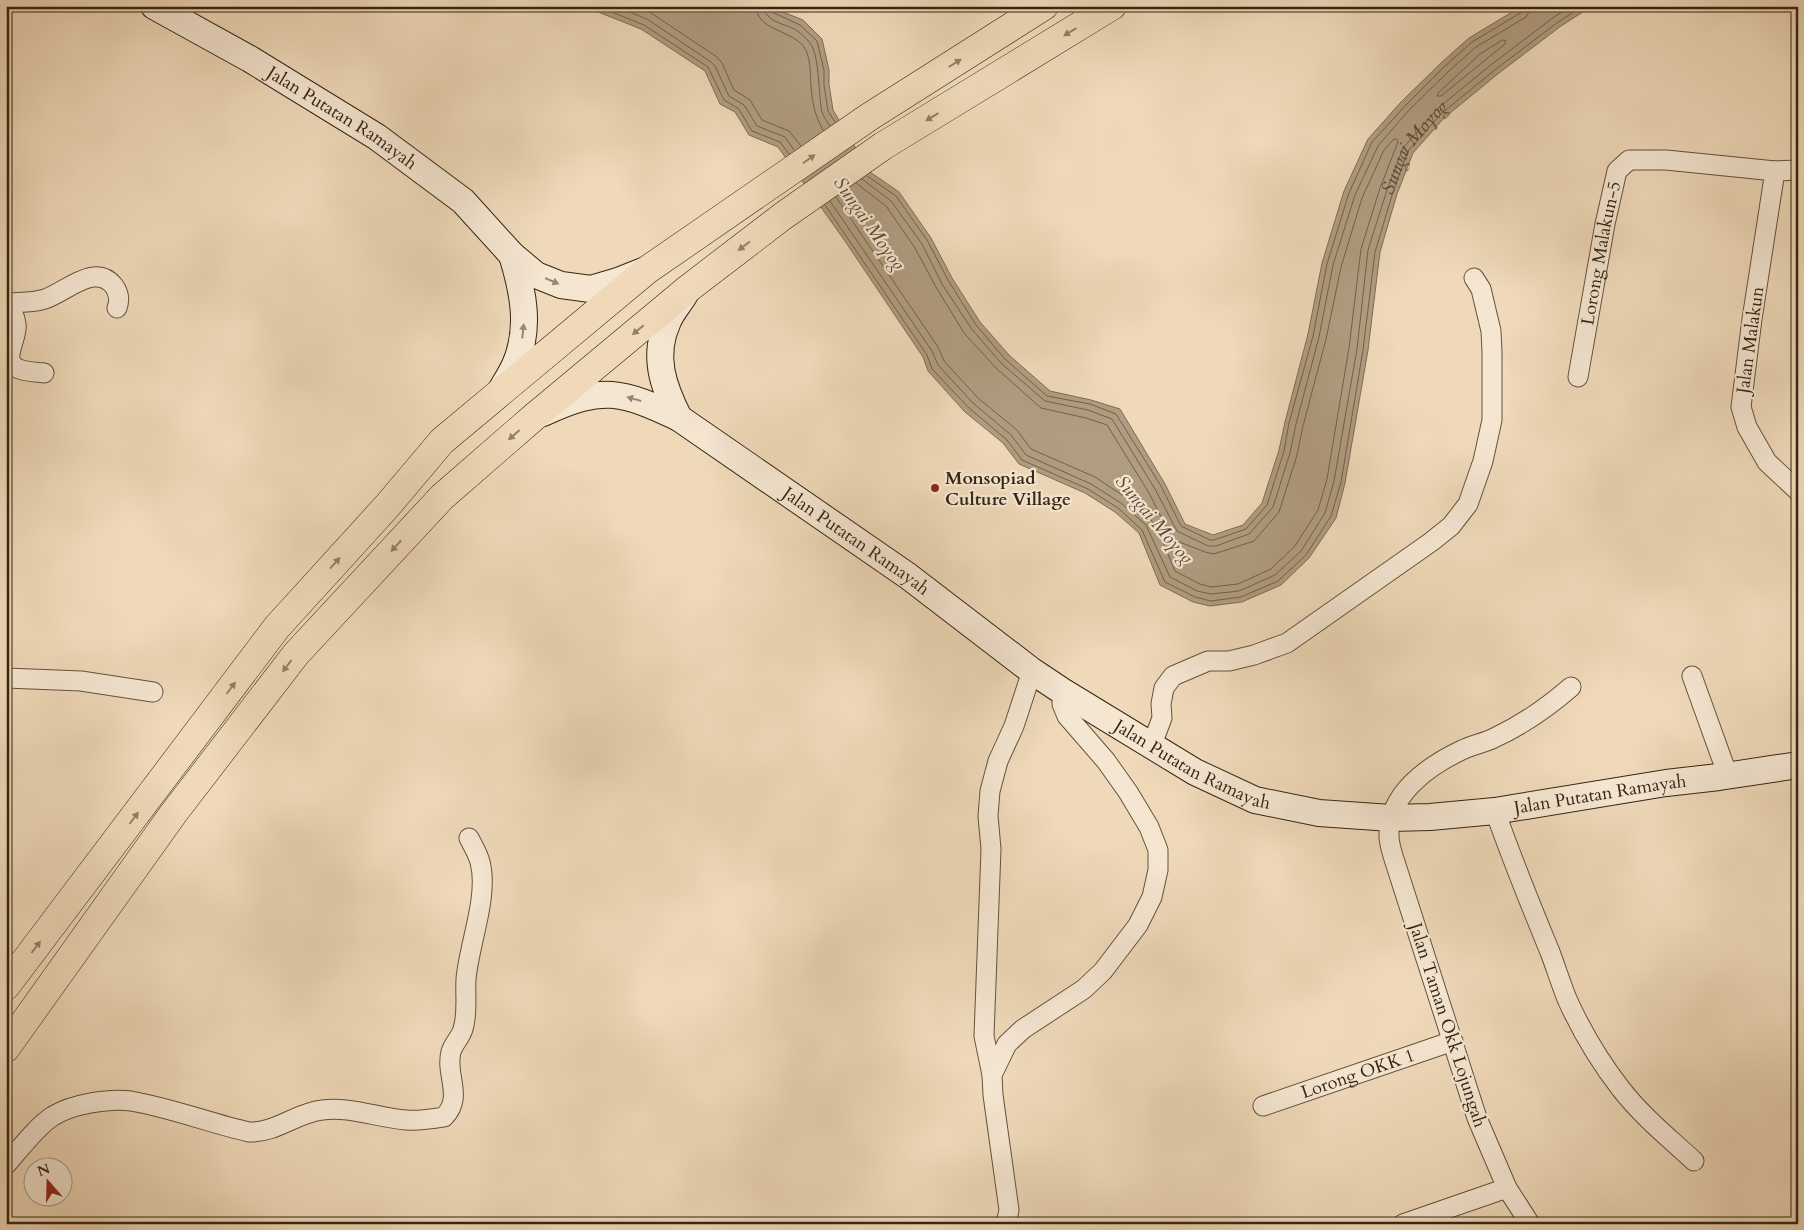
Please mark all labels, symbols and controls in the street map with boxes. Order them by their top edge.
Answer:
one-way arrow [1064,27,1077,36]
one-way arrow [948,58,961,67]
street label: Jalan Putatan Ramayah [260,59,422,176]
water label: Sungai Moyog [1375,94,1453,198]
one-way arrow [925,112,938,121]
one-way arrow [802,154,816,164]
water label: Sungai Moyog [827,171,911,276]
street label: Lorong Malakun-5 [1575,179,1627,327]
one-way arrow [737,241,751,251]
one-way arrow [544,278,559,286]
street label: Jalan Malakun [1730,284,1771,398]
one-way arrow [519,323,527,339]
one-way arrow [632,325,645,336]
one-way arrow [627,395,642,403]
one-way arrow [507,429,520,440]
place label: Monsopiad Culture Village [945,466,1071,512]
water label: Sungai Moyog [1109,469,1200,570]
street label: Jalan Putatan Ramayah [775,479,935,601]
marker: Monsopiad Culture Village [929,482,941,494]
one-way arrow [390,540,402,552]
one-way arrow [329,558,341,570]
one-way arrow [281,659,292,672]
one-way arrow [226,682,237,695]
street label: Jalan Putatan Ramayah [1106,712,1273,816]
street label: Jalan Putatan Ramayah [1509,769,1688,821]
one-way arrow [128,812,139,825]
street label: Jalan Taman Okk Lojungah [1402,917,1492,1131]
one-way arrow [30,941,41,954]
street label: Lorong OKK 1 [1298,1043,1418,1105]
north arrow [22,1158,72,1208]
text: N [35,1159,53,1181]

